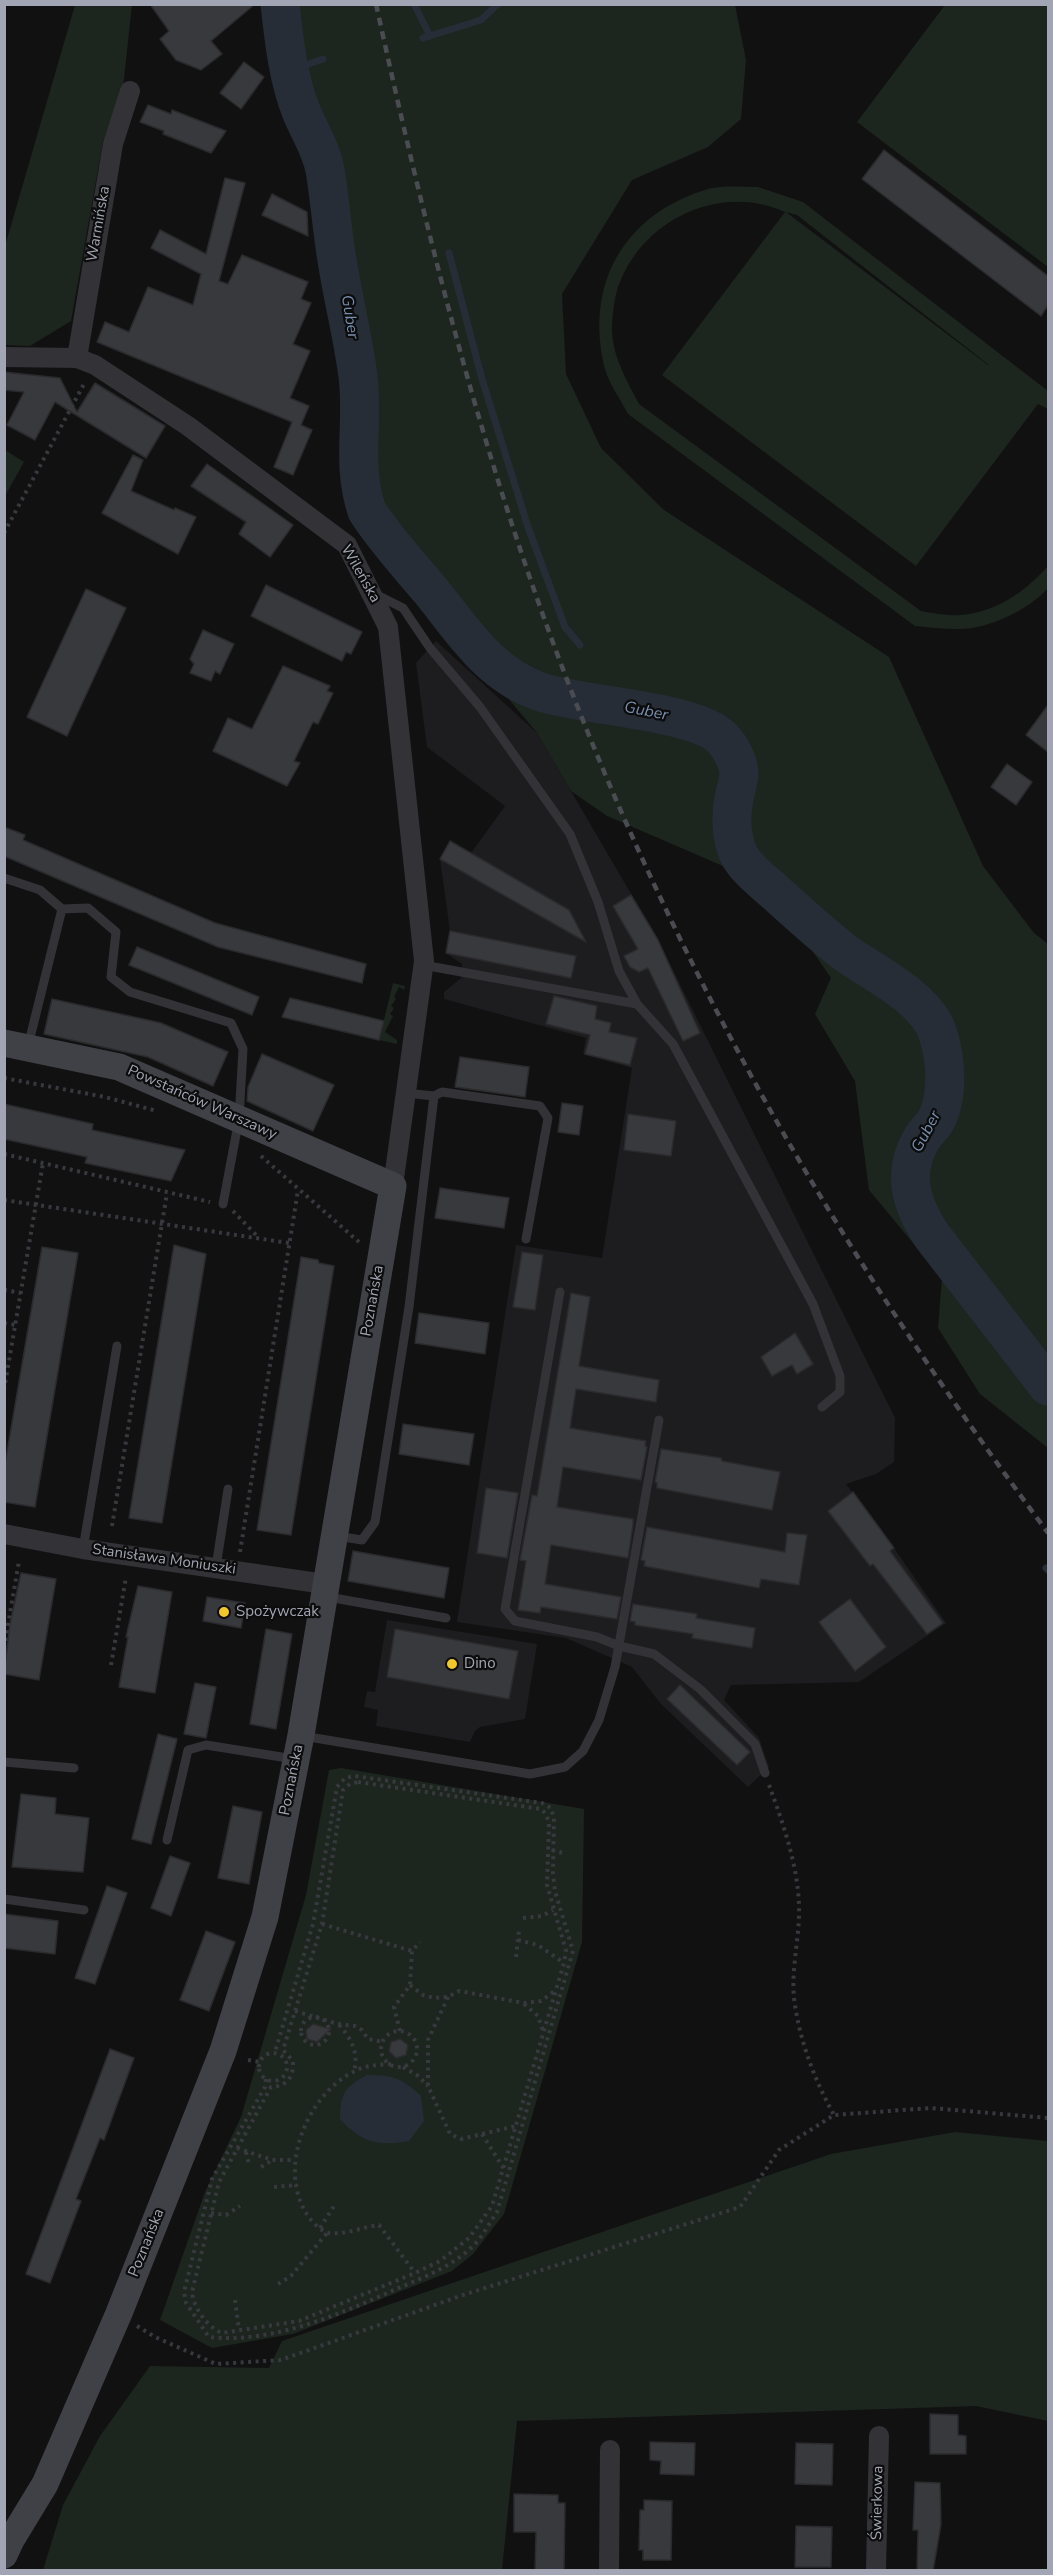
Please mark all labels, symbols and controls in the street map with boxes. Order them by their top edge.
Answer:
street label: Warmińska [84,185,114,263]
water label: Guber [336,294,362,340]
street label: Wileńska [336,542,384,606]
water label: Guber [622,698,670,726]
street label: Powstańców Warszawy [125,1062,279,1144]
water label: Guber [908,1108,946,1156]
street label: Poznańska [358,1264,388,1338]
street label: Stanisława Moniuszki [91,1541,237,1579]
place label: Spożywczak [236,1603,319,1621]
marker: Spożywczak [217,1605,231,1619]
place label: Dino [464,1655,495,1673]
marker: Dino [445,1657,459,1671]
street label: Poznańska [276,1743,308,1817]
street label: Poznańska [125,2206,169,2280]
street label: Świerkowa [868,2466,888,2540]

